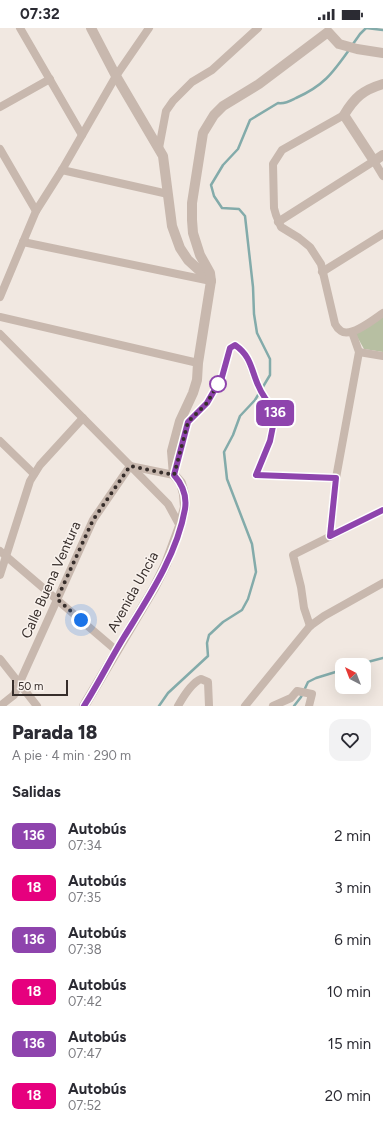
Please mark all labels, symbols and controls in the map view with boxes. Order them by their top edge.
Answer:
text: 07:32 [20,5,60,23]
unlabelled marker [209,375,227,393]
line badge: 136 [252,400,298,426]
text: 136 [264,404,286,421]
street label: Calle Buena Ventura [18,519,84,641]
street label: Avenida Uncia [104,549,162,635]
your location [71,610,91,630]
north arrow [335,658,371,694]
map controls [335,658,371,694]
scale bar [12,678,68,697]
text: 50 m [18,680,43,693]
button: heart [329,719,371,761]
text: Parada 18 [12,721,97,744]
text: A pie · 4 min · 290 m [12,748,131,763]
text: Salidas [12,783,61,801]
text: Autobús [68,820,126,838]
text: 136 [23,827,45,844]
text: 2 min [334,827,371,845]
text: 07:34 [68,838,102,853]
text: Autobús [68,872,126,890]
text: 18 [27,879,41,896]
text: 3 min [335,879,371,897]
text: 07:35 [68,890,101,905]
text: Autobús [68,924,126,942]
text: 136 [23,931,45,948]
text: 6 min [334,931,371,949]
text: 07:38 [68,942,102,957]
text: Autobús [68,976,126,994]
text: 18 [27,983,41,1000]
text: 10 min [327,983,371,1001]
text: 07:42 [68,994,102,1009]
text: Autobús [68,1028,126,1046]
text: 136 [23,1035,45,1052]
text: 15 min [328,1035,371,1053]
text: 07:47 [68,1046,102,1061]
text: Autobús [68,1080,126,1098]
text: 18 [27,1087,41,1104]
text: 20 min [325,1087,371,1105]
text: 07:52 [68,1098,101,1113]

